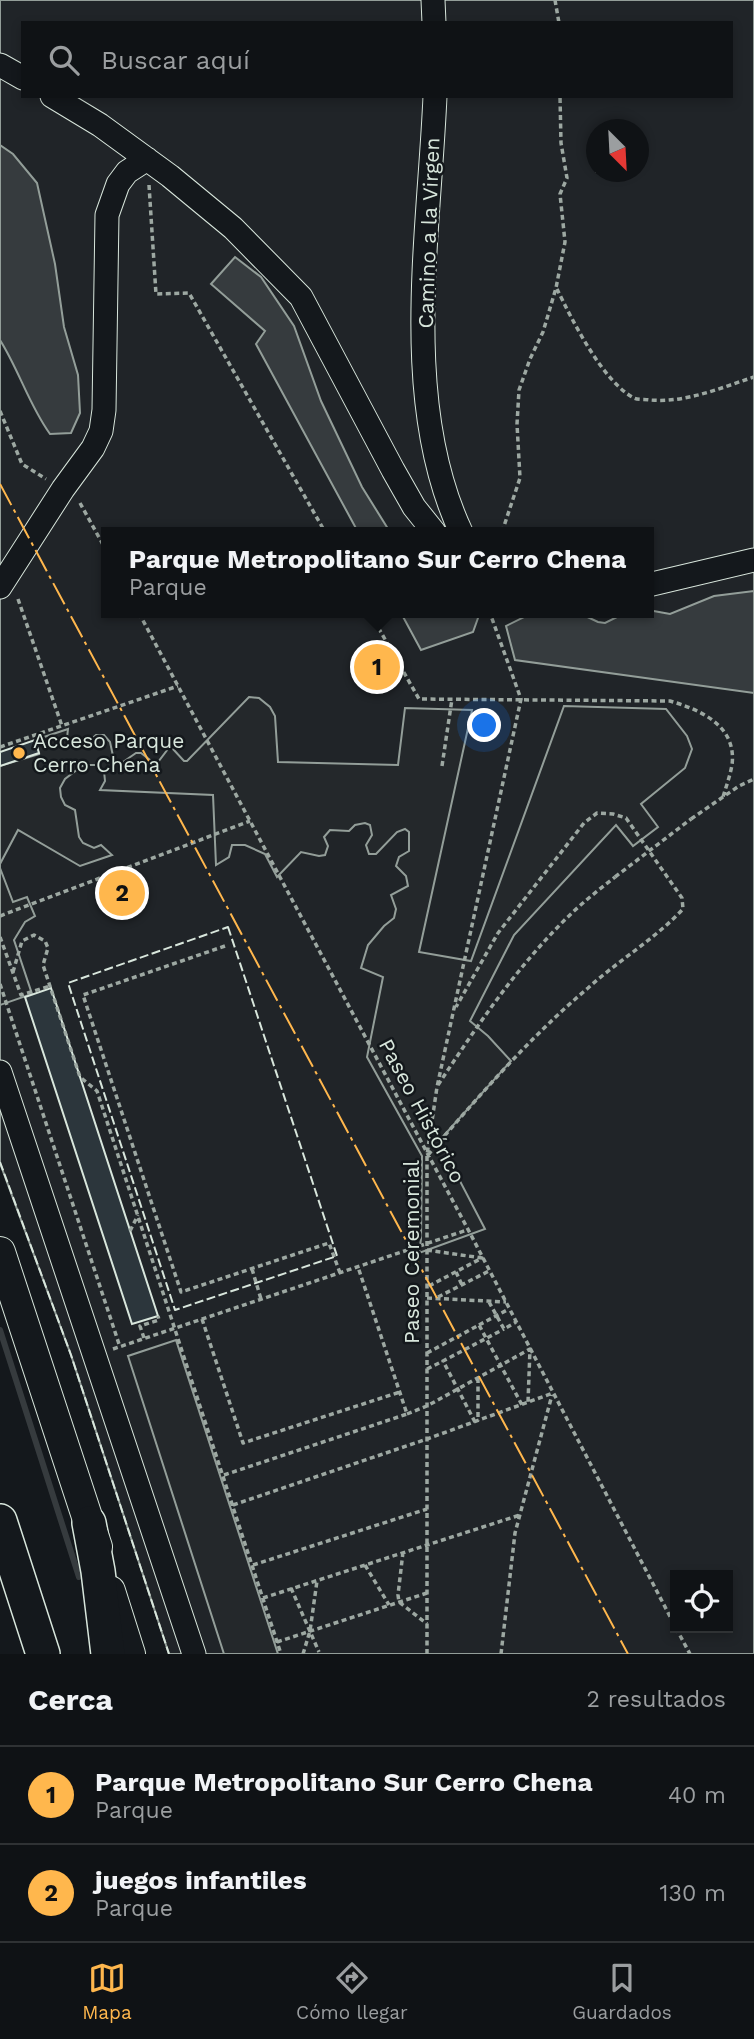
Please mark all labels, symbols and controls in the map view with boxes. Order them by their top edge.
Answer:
search box [21,21,733,98]
icon: search [45,41,83,79]
text: Buscar aquí [101,45,250,75]
north arrow [586,119,649,182]
street label: Camino a la Virgen [413,137,444,329]
popup [101,527,654,618]
text: Parque Metropolitano Sur Cerro Chena [129,544,626,574]
text: Parque [129,574,207,601]
pin: 1 [354,641,400,693]
your location [467,708,501,742]
place label: Acceso Parque Cerro Chena [33,728,184,777]
marker: Acceso Parque Cerro Chena [11,745,27,761]
pin: 2 [99,867,145,919]
street label: Paseo Histórico [374,1034,471,1187]
street label: Paseo Ceremonial [399,1159,424,1344]
map controls [670,1570,733,1633]
button: locate [670,1570,733,1633]
text: Cerca [28,1682,113,1717]
text: 2 resultados [587,1686,726,1713]
text: Parque Metropolitano Sur Cerro Chena [95,1767,593,1797]
text: 1 [46,1782,56,1809]
text: 40 m [668,1782,726,1809]
text: Parque [95,1797,173,1824]
text: juegos infantiles [95,1865,307,1895]
text: 2 [44,1880,58,1907]
text: 130 m [660,1880,726,1907]
text: Parque [95,1895,173,1922]
tab: Mapa [82,1959,132,2024]
tab: Cómo llegar [296,1959,408,2024]
tab: Guardados [572,1959,672,2024]

